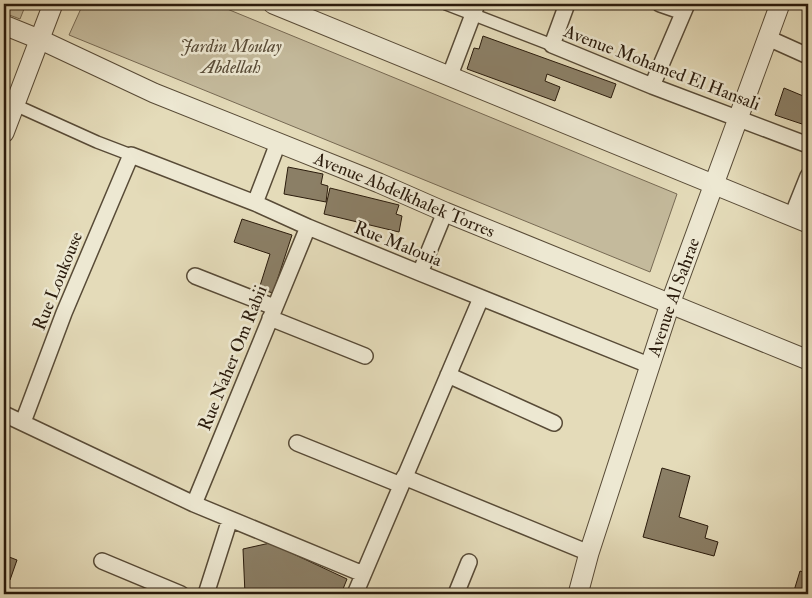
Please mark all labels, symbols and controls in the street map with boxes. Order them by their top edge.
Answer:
street label: Avenue Mohamed El Hansali [560,20,764,116]
park label: Jardin Moulay Abdellah [180,35,283,79]
street label: Avenue Abdelkhalek Torres [310,146,498,243]
street label: Rue Malouia [351,216,446,272]
street label: Rue Loukouse [28,228,88,334]
street label: Avenue Al Sahrae [642,234,705,360]
street label: Rue Naher Om Rabii [193,282,273,434]

